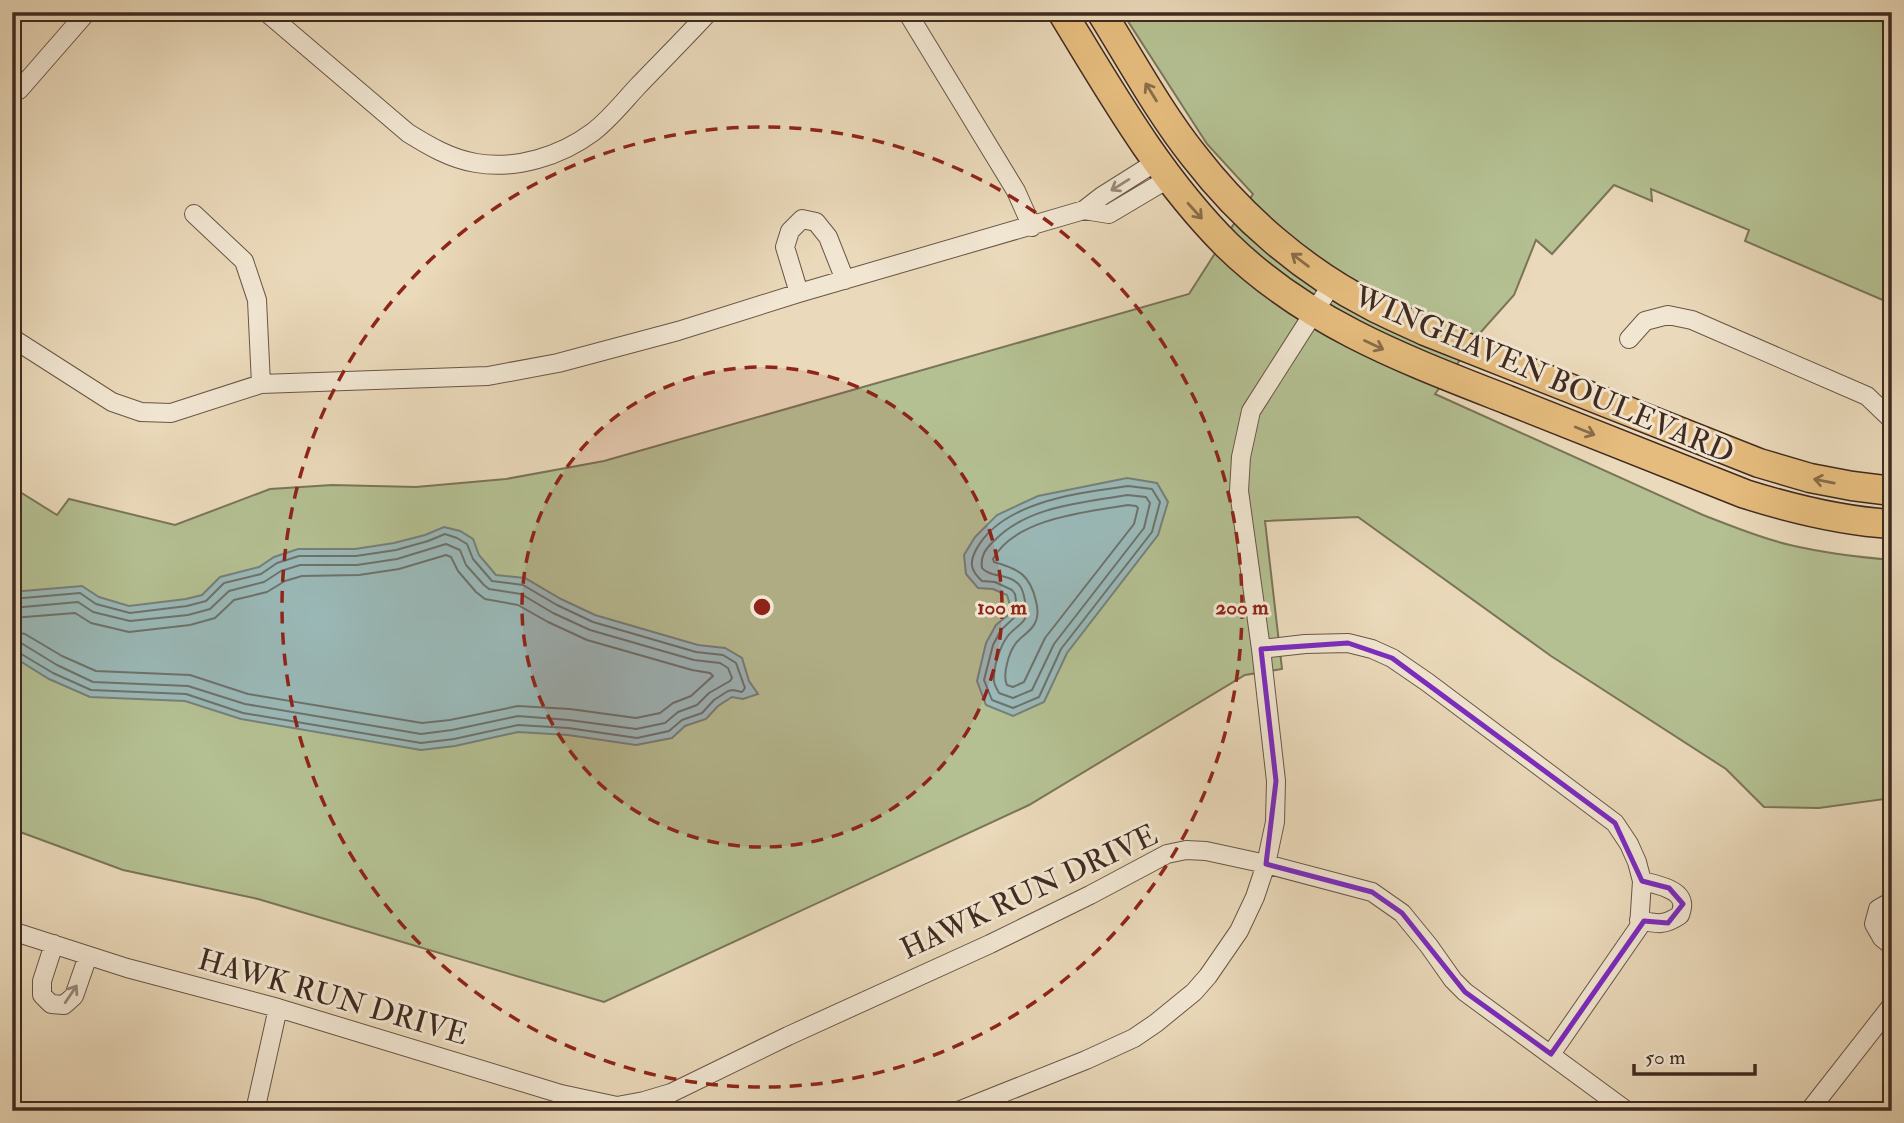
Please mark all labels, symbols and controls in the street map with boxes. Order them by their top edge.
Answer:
one-way arrow [1143,82,1157,102]
one-way arrow [1110,179,1130,193]
one-way arrow [1187,202,1204,219]
one-way arrow [1292,253,1310,268]
street label: WINGHAVEN BOULEVARD [1348,278,1739,472]
one-way arrow [1363,339,1384,352]
one-way arrow [1573,426,1595,439]
one-way arrow [1813,474,1836,487]
text: 100 m [977,594,1028,621]
text: 200 m [1216,594,1269,621]
centre of rings [750,595,774,619]
street label: HAWK RUN DRIVE [895,816,1163,968]
street label: HAWK RUN DRIVE [194,941,472,1053]
one-way arrow [64,985,78,1004]
scale bar [1634,1032,1755,1076]
text: 50 m [1645,1044,1686,1071]

